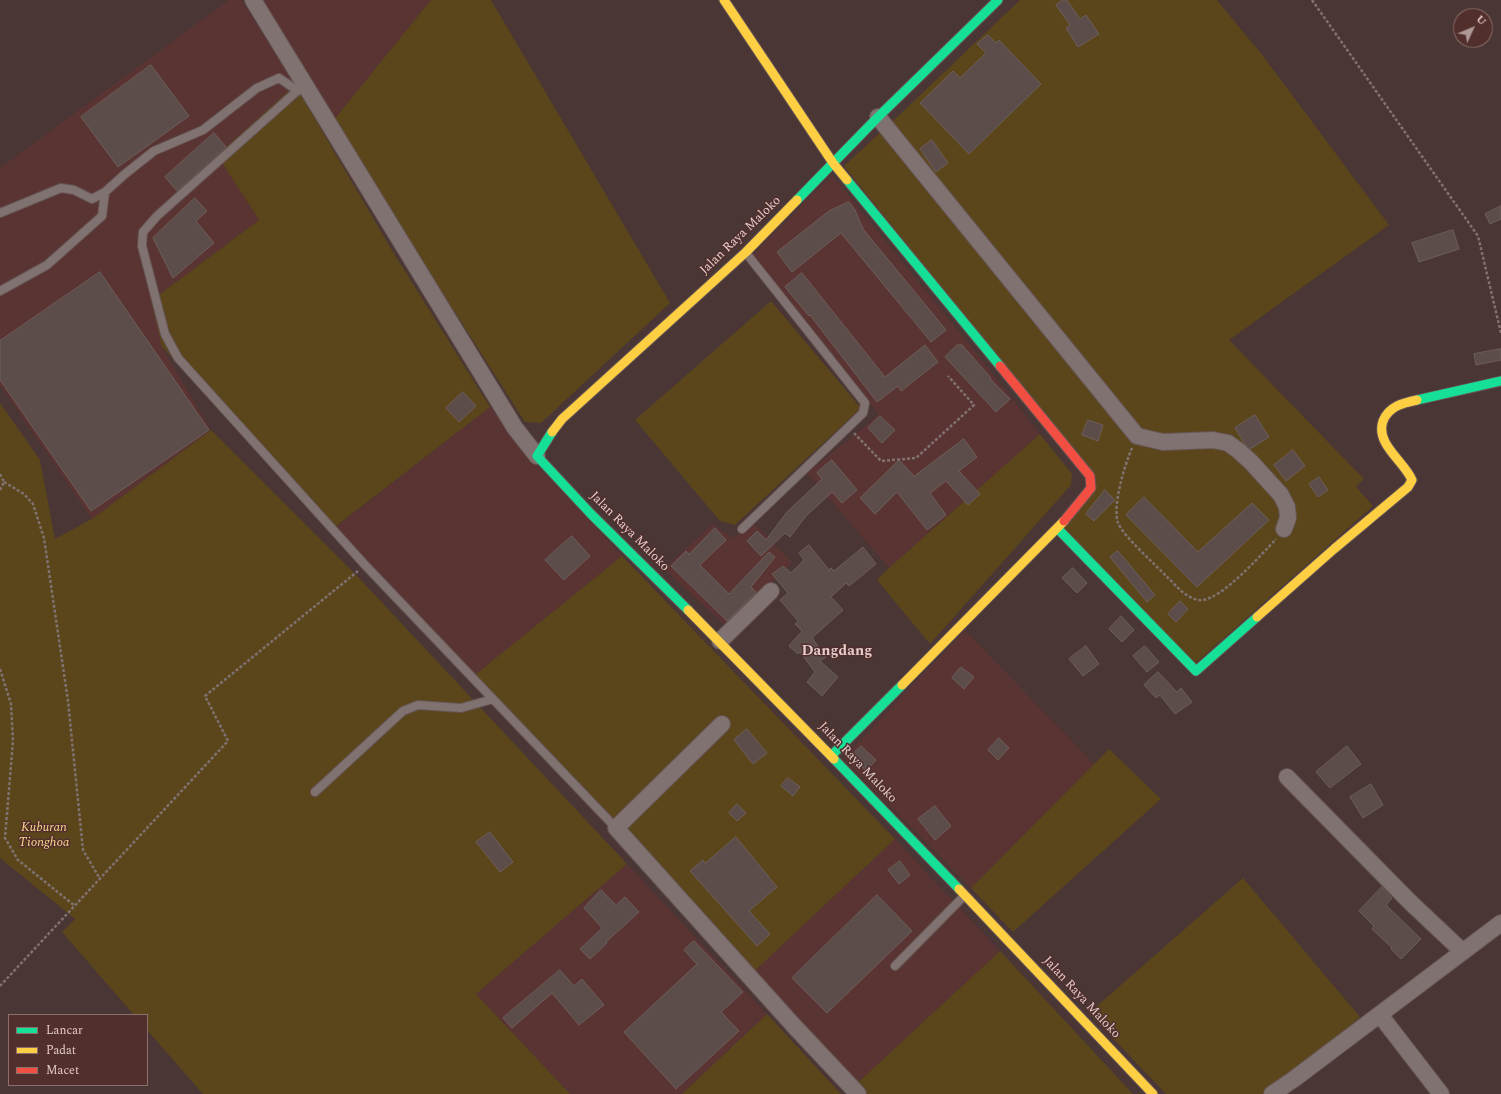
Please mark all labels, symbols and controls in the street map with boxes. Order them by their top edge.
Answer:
north arrow [1453,8,1493,48]
text: U [1472,11,1491,29]
street label: Jalan Raya Maloko [697,193,785,279]
street label: Jalan Raya Maloko [586,489,672,575]
district label: Dangdang [802,643,872,661]
street label: Jalan Raya Maloko [814,719,900,807]
park label: Kuburan Tionghoa [19,820,69,851]
street label: Jalan Raya Maloko [1039,954,1123,1042]
legend [8,1014,148,1086]
text: Lancar [46,1021,83,1040]
text: Padat [46,1041,76,1060]
text: Macet [46,1061,79,1080]

